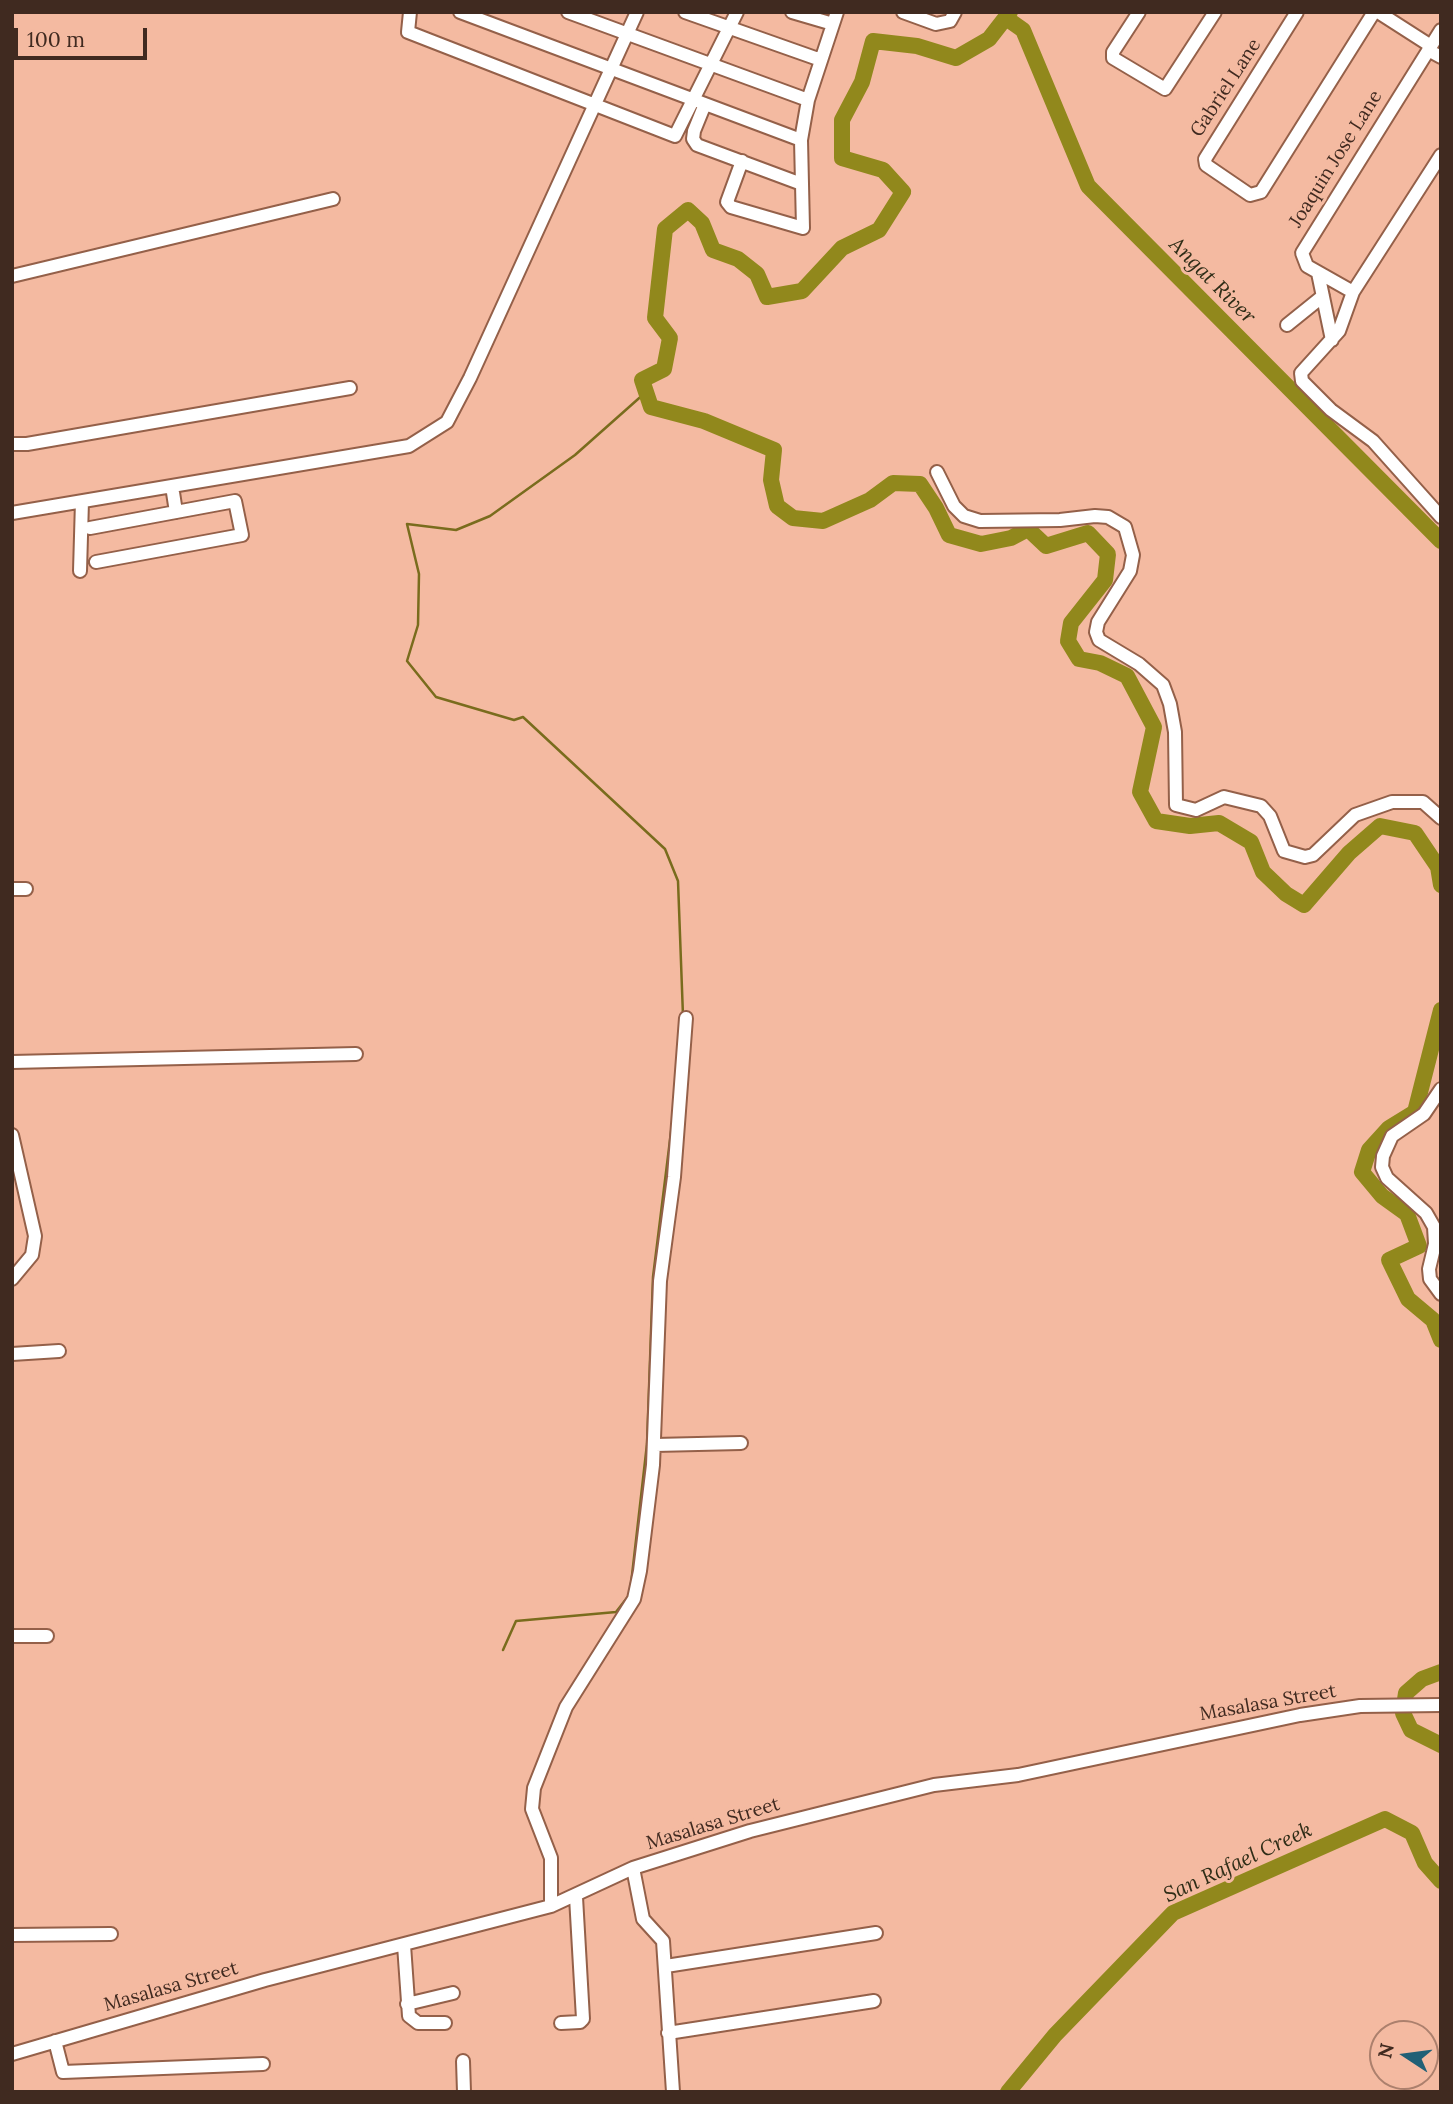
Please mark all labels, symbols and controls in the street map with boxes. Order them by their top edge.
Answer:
scale bar [18,14,150,58]
text: 100 m [27,26,85,53]
street label: Gabriel Lane [1186,35,1266,141]
street label: Joaquin Jose Lane [1285,86,1387,232]
water label: Angat River [1163,232,1261,330]
street label: Masalasa Street [1198,1680,1338,1726]
street label: Masalasa Street [644,1793,782,1855]
water label: San Rafael Creek [1160,1818,1316,1908]
street label: Masalasa Street [101,1957,241,2017]
north arrow [1369,2020,1439,2090]
text: N [1372,2041,1399,2061]

